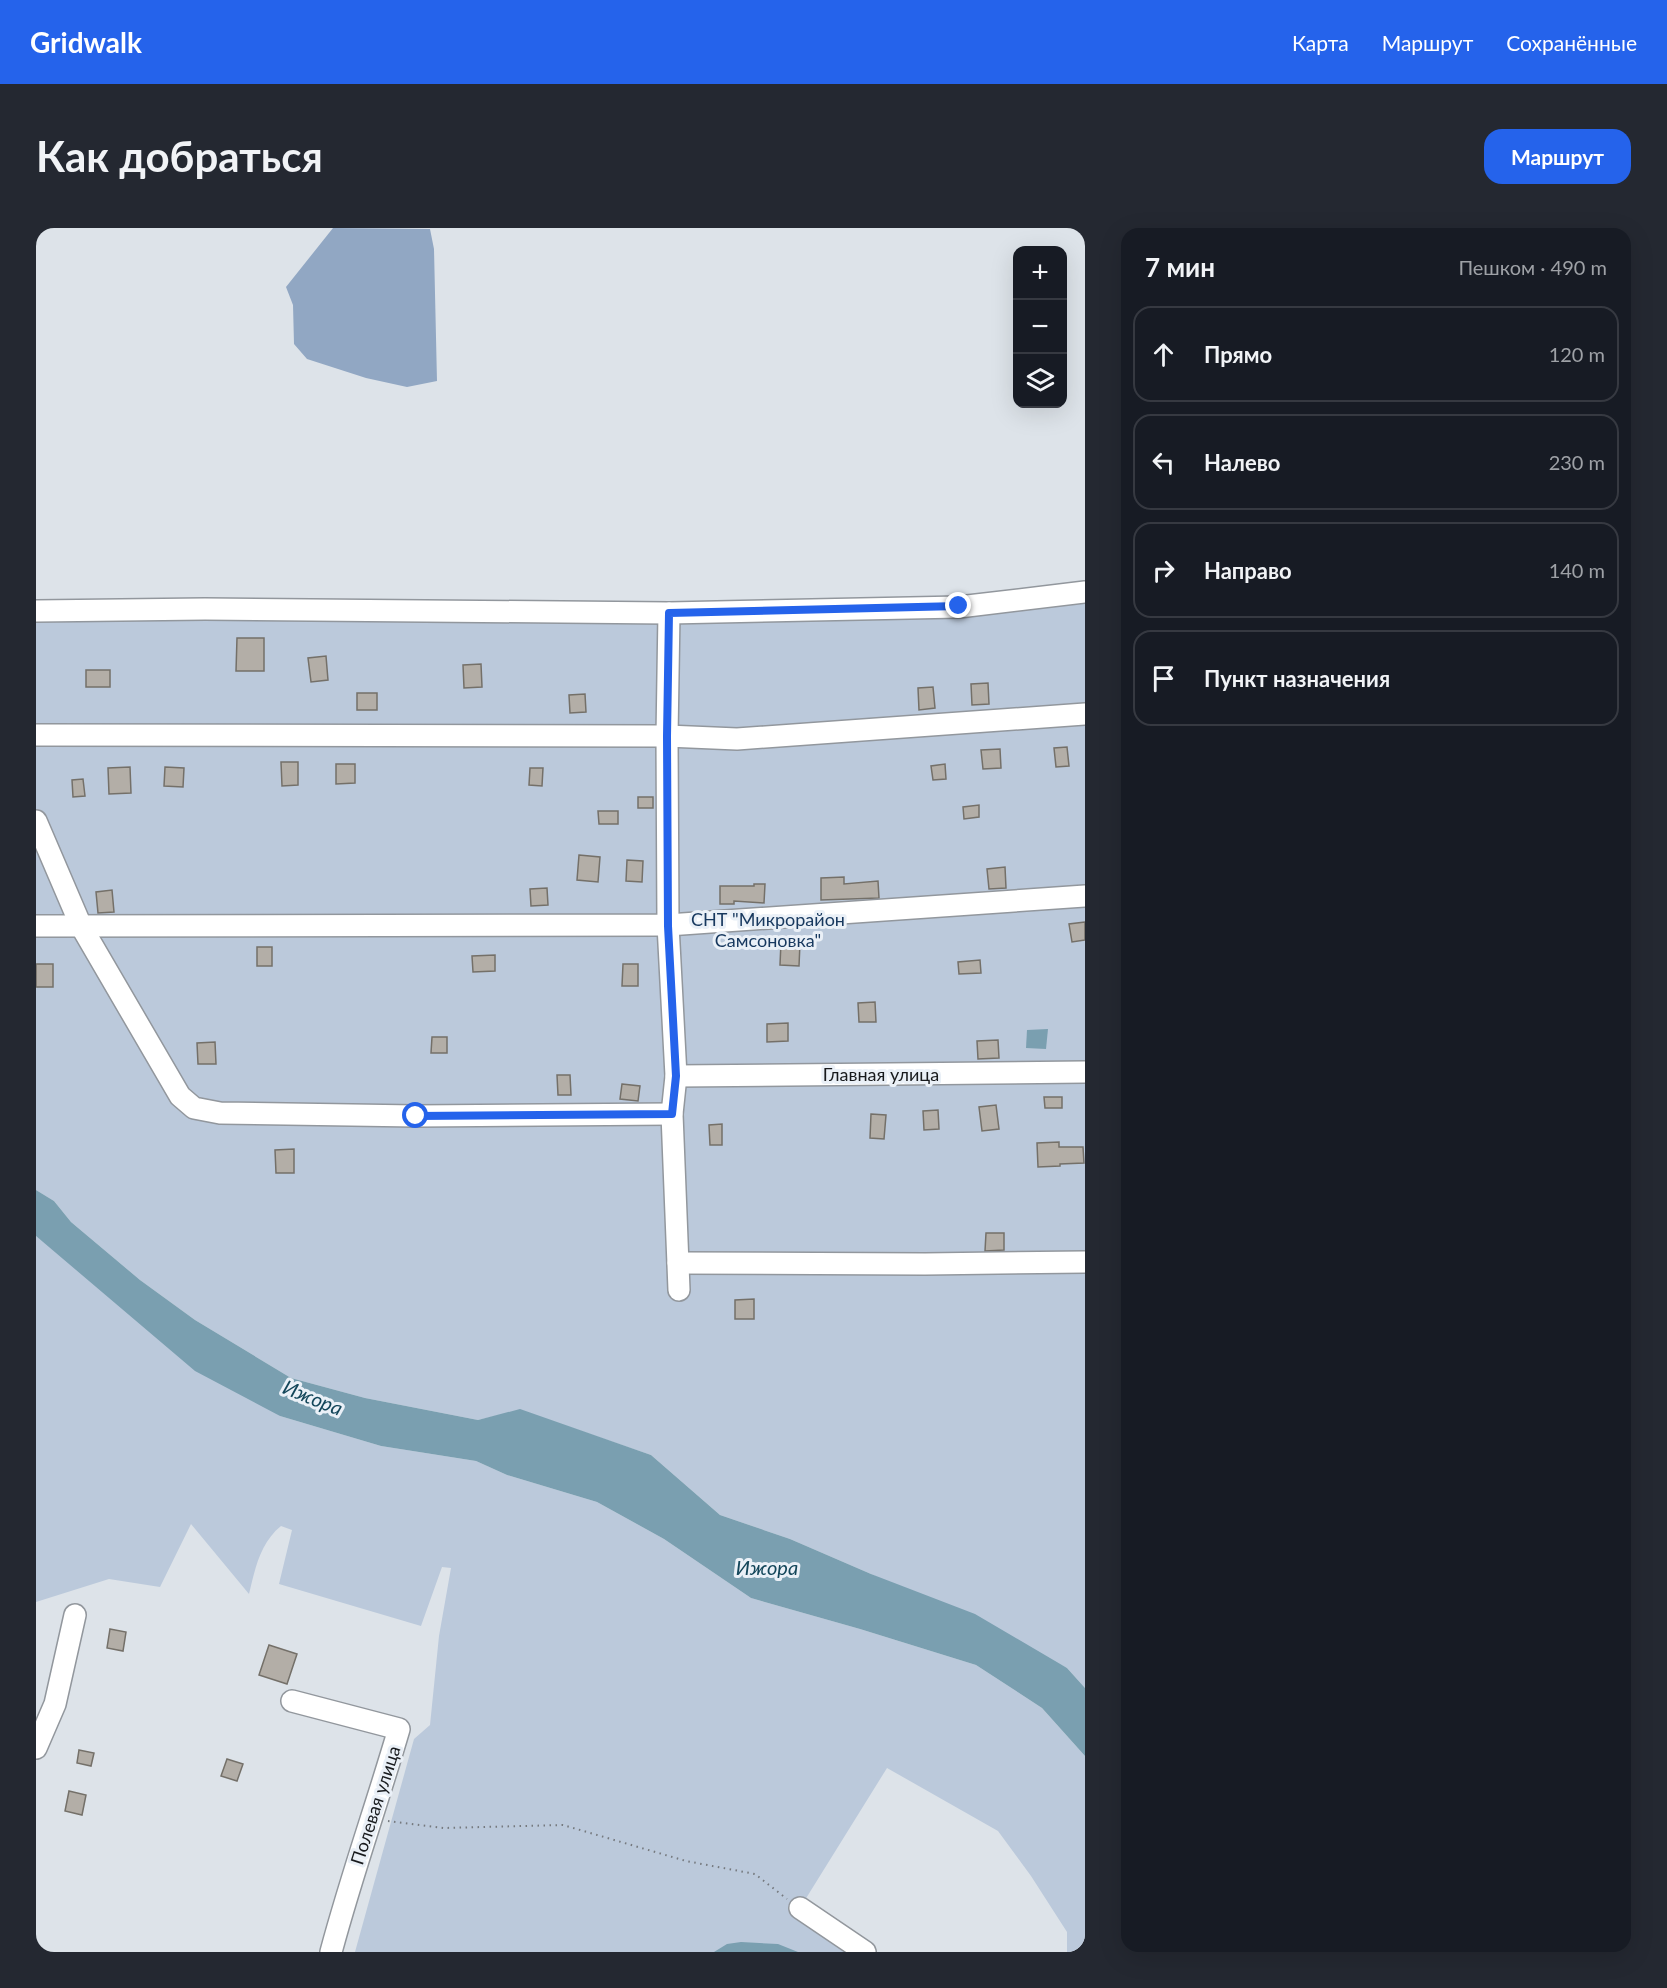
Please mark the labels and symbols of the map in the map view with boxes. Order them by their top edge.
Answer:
route end [945,592,971,618]
park label: СНТ "Микрорайон Самсоновка" [691,908,845,951]
street label: Главная улица [823,1063,939,1085]
route start [402,1102,428,1128]
water label: Ижора [280,1374,346,1420]
water label: Ижора [736,1555,798,1579]
street label: Полевая улица [345,1743,405,1867]

